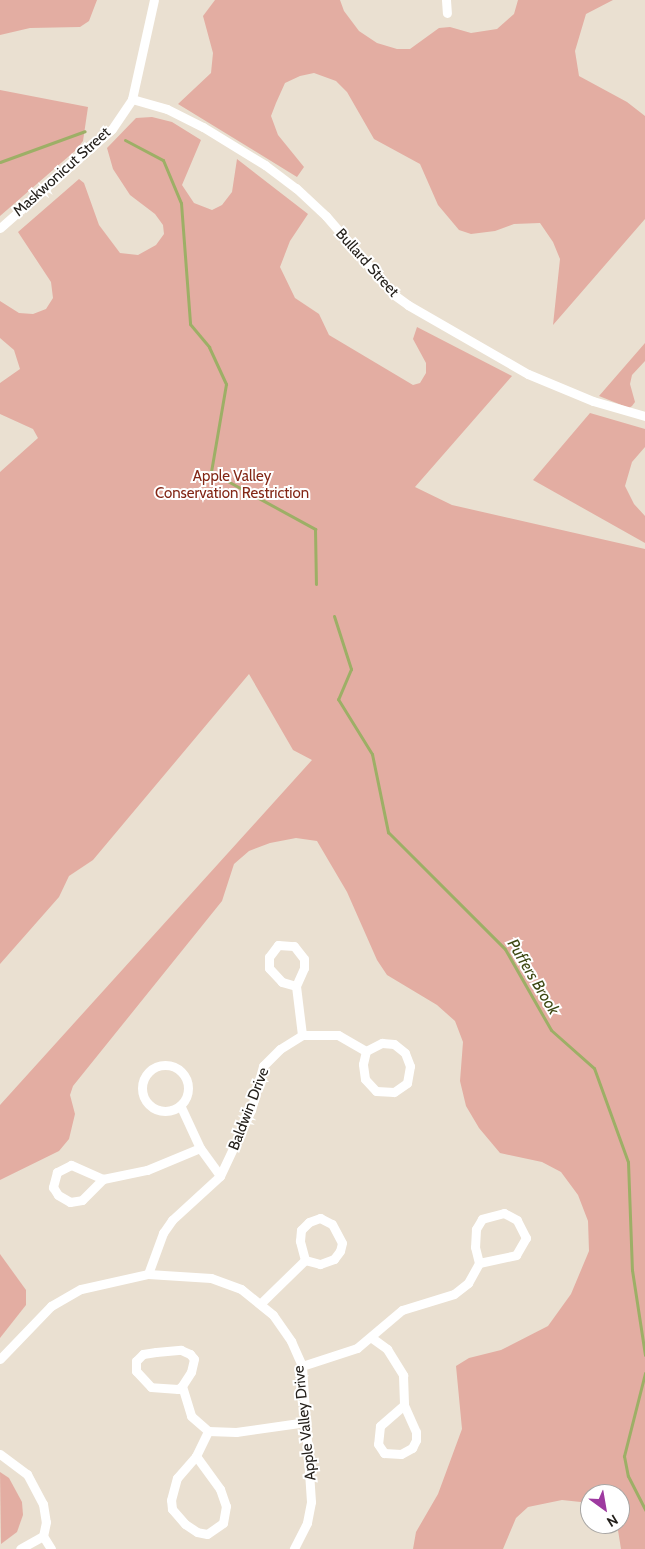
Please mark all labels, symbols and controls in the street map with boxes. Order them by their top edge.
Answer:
street label: Maskwonicut Street [10,124,114,220]
street label: Bullard Street [332,225,402,301]
park label: Apple Valley Conservation Restriction [155,467,309,502]
water label: Puffers Brook [503,936,563,1018]
street label: Baldwin Drive [225,1065,273,1153]
street label: Apple Valley Drive [290,1365,320,1481]
north arrow [580,1484,630,1534]
text: N [603,1511,621,1531]

